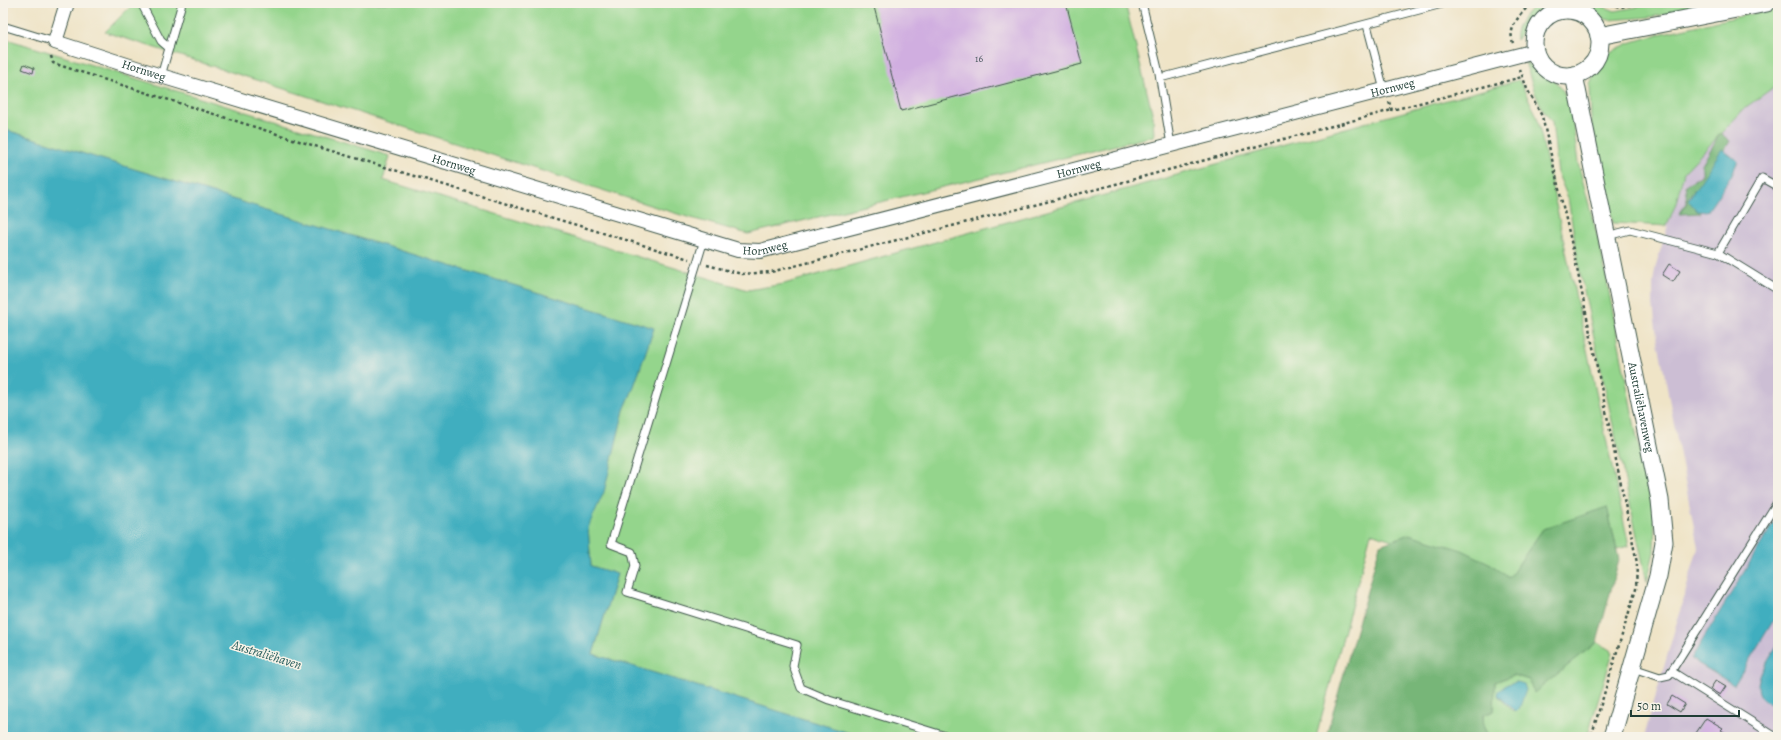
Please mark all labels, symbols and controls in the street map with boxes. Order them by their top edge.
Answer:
house number: 16 [975,52,983,65]
street label: Hornweg [120,56,168,85]
street label: Hornweg [1369,74,1416,101]
street label: Hornweg [430,150,478,179]
street label: Hornweg [1055,155,1103,182]
street label: Hornweg [742,236,789,259]
street label: Australiëhavenweg [1624,360,1658,454]
water label: Australiëhaven [229,636,304,673]
scale bar [1631,692,1739,718]
text: 50 m [1637,698,1661,714]

